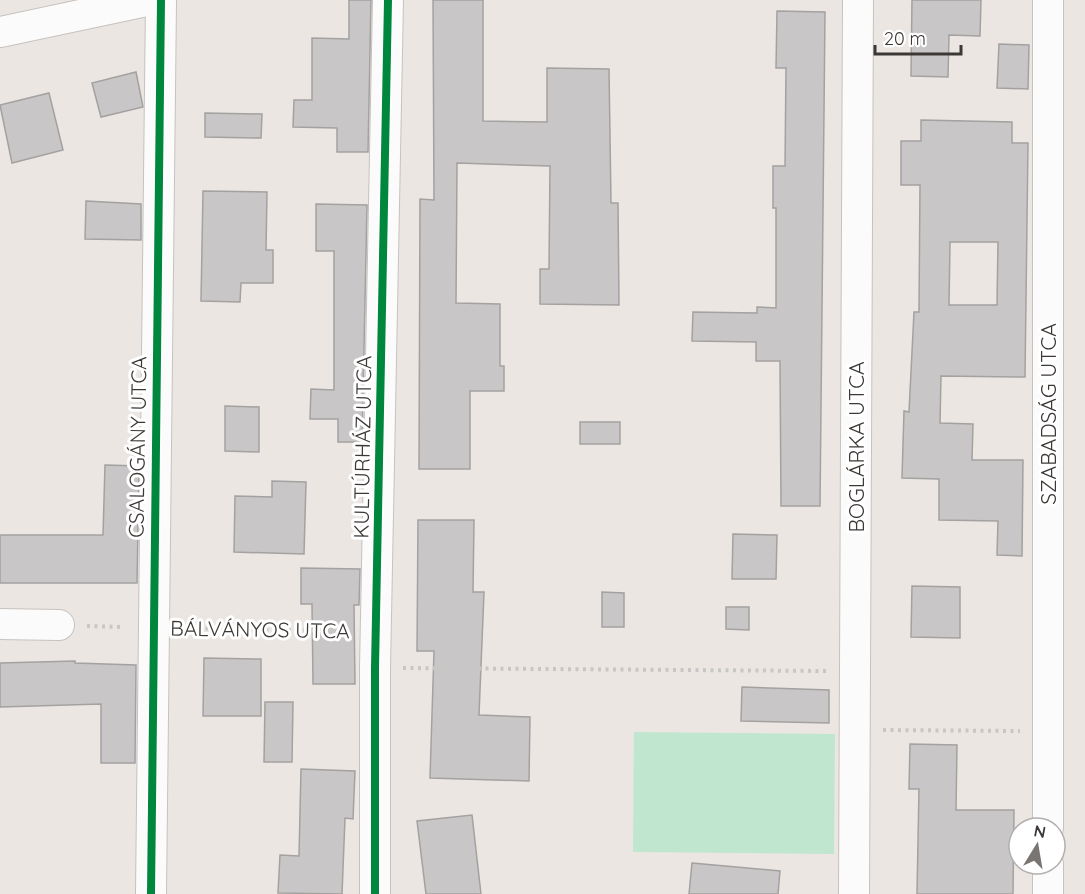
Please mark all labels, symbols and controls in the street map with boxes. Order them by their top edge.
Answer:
scale bar [875,18,960,56]
text: 20 m [884,27,926,50]
street label: SZABADSÁG UTCA [1035,323,1061,505]
street label: KULTÚRHÁZ UTCA [347,355,377,539]
street label: CSALOGÁNY UTCA [122,356,152,538]
street label: BOGLÁRKA UTCA [843,361,869,533]
street label: BÁLVÁNYOS UTCA [170,614,350,644]
north arrow [1007,816,1067,876]
text: N [1032,820,1048,842]

